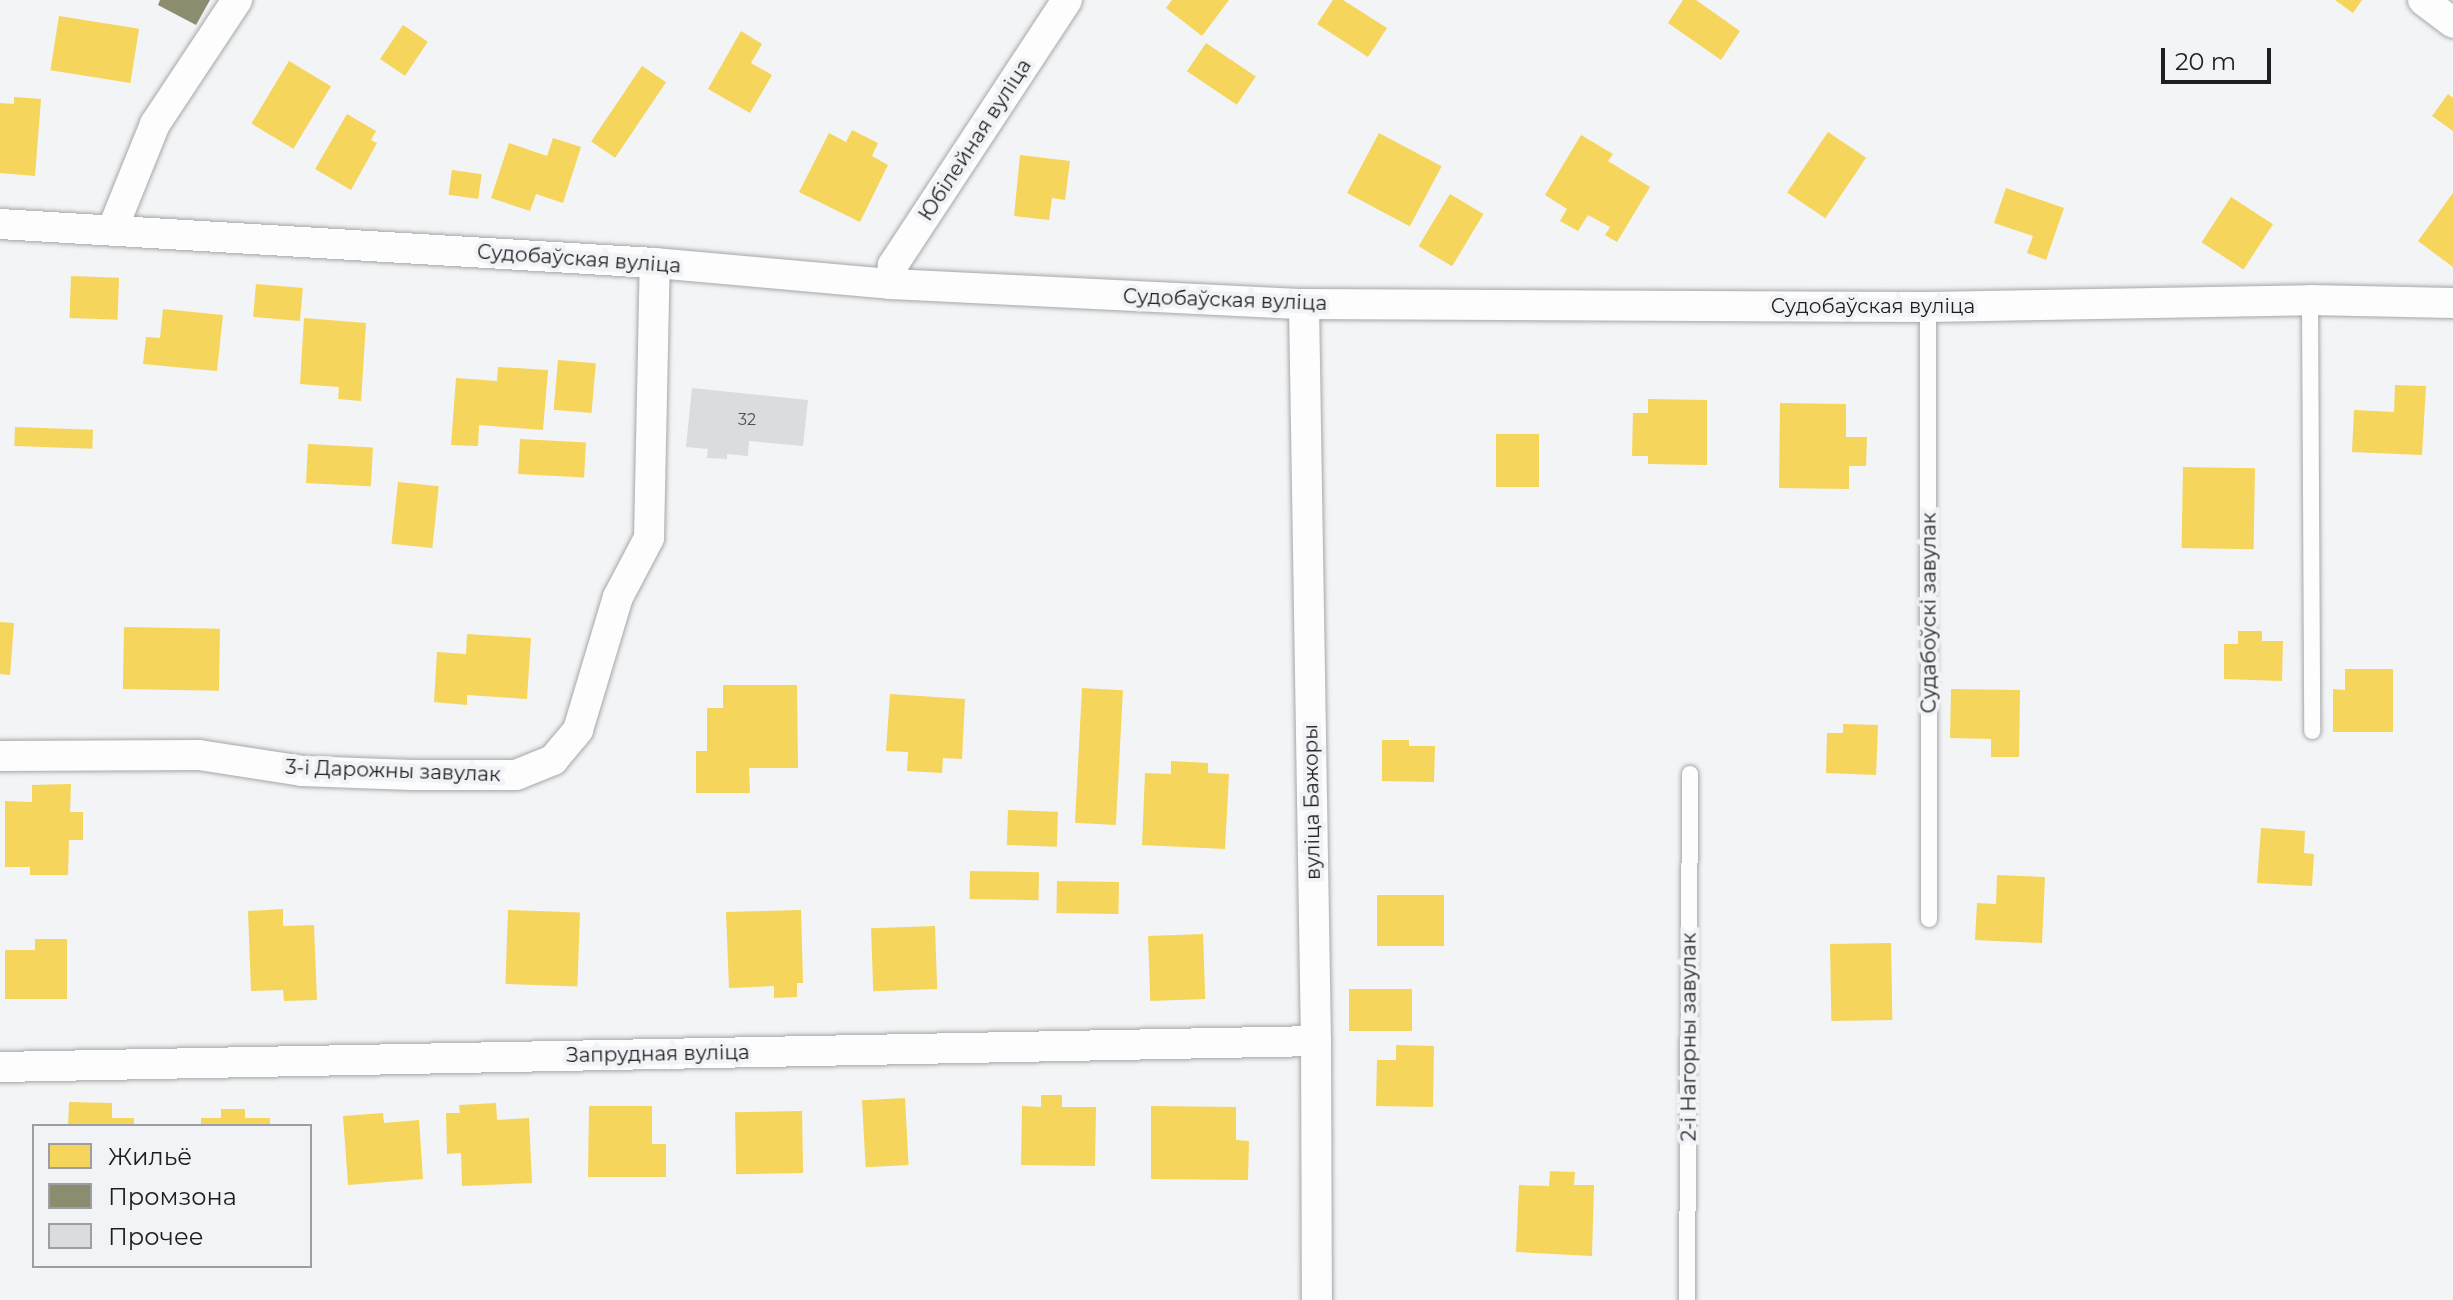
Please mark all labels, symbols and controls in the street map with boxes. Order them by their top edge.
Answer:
scale bar [2165,32,2275,82]
text: 20 m [2175,47,2236,76]
street label: Юбілейная вуліца [914,55,1036,225]
street label: Судобаўская вуліца [476,240,682,278]
street label: Судобаўская вуліца [1122,284,1328,316]
street label: Судобаўская вуліца [1771,294,1975,318]
house number: 32 [738,410,756,430]
street label: Судабоўскі завулак [1917,513,1941,713]
street label: вуліца Бажоры [1299,724,1325,880]
street label: 3-і Дарожны завулак [285,755,501,787]
street label: 2-і Нагорны завулак [1677,933,1701,1141]
street label: Запрудная вуліца [566,1040,750,1068]
legend [32,1124,312,1268]
text: Жильё [108,1142,192,1171]
text: Промзона [108,1182,237,1211]
text: Прочее [108,1222,204,1251]

